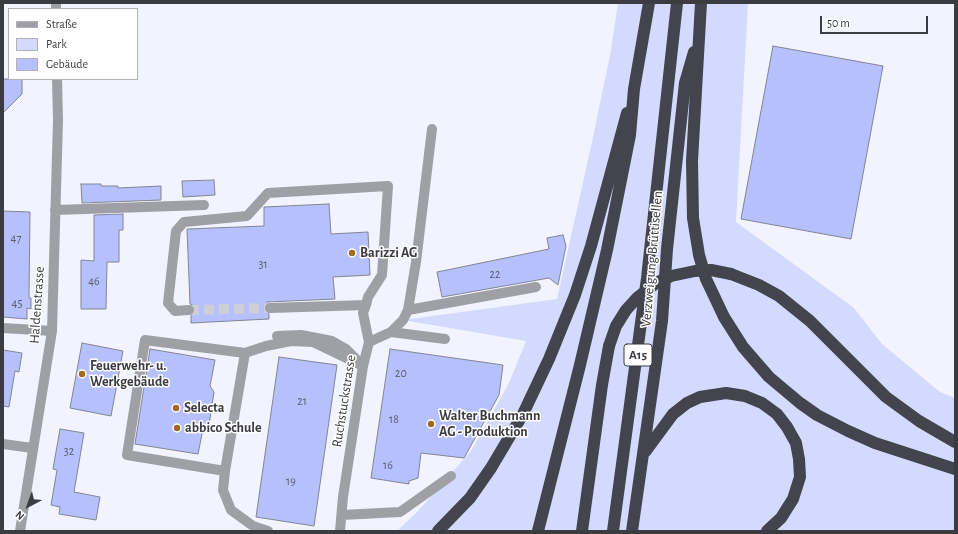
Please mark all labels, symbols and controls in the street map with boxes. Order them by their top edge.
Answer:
legend [8,8,138,80]
scale bar [822,8,930,34]
text: 50 m [827,17,850,29]
text: Straße [46,18,77,30]
text: Park [46,38,67,50]
text: Gebäude [46,58,88,70]
street label: Verzweigung Brüttisellen [638,190,666,328]
house number: 47 [11,231,21,245]
place label: Barizzi AG [360,245,417,261]
marker: Barizzi AG [347,248,357,258]
house number: 31 [258,257,268,271]
street label: Haldenstrasse [26,266,48,344]
house number: 22 [490,267,500,281]
house number: 46 [88,274,100,288]
house number: 45 [12,296,22,310]
road number: A15 [624,344,652,366]
street label: Ruchstuckstrasse [328,354,360,448]
place label: Feuerwehr- u. Werkgebäude [90,358,169,390]
house number: 20 [395,366,407,380]
marker: Feuerwehr- u. Werkgebäude [77,369,87,379]
house number: 21 [297,394,307,408]
place label: Selecta [184,400,224,416]
marker: Selecta [171,403,181,413]
place label: Walter Buchmann AG - Produktion [439,408,540,440]
house number: 18 [389,412,399,426]
marker: Walter Buchmann AG - Produktion [426,419,436,429]
place label: abbico Schule [185,420,262,436]
marker: abbico Schule [172,423,182,433]
house number: 32 [64,444,74,458]
house number: 16 [383,458,393,472]
house number: 19 [286,474,296,488]
north arrow [8,486,48,526]
text: N [13,509,26,522]

